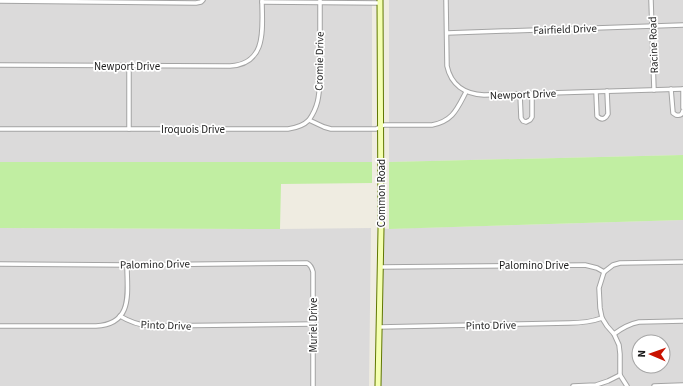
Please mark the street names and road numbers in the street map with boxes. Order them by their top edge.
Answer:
street label: Racine Road [645,16,662,74]
street label: Fairfield Drive [533,21,598,38]
street label: Cromie Drive [311,31,328,91]
street label: Newport Drive [94,59,161,74]
street label: Newport Drive [490,86,557,103]
street label: Iroquois Drive [161,122,226,137]
street label: Common Road [374,159,389,227]
street label: Palomino Drive [120,256,191,273]
street label: Palomino Drive [499,258,569,273]
street label: Muriel Drive [306,297,321,352]
street label: Pinto Drive [140,317,192,334]
street label: Pinto Drive [466,318,517,333]

